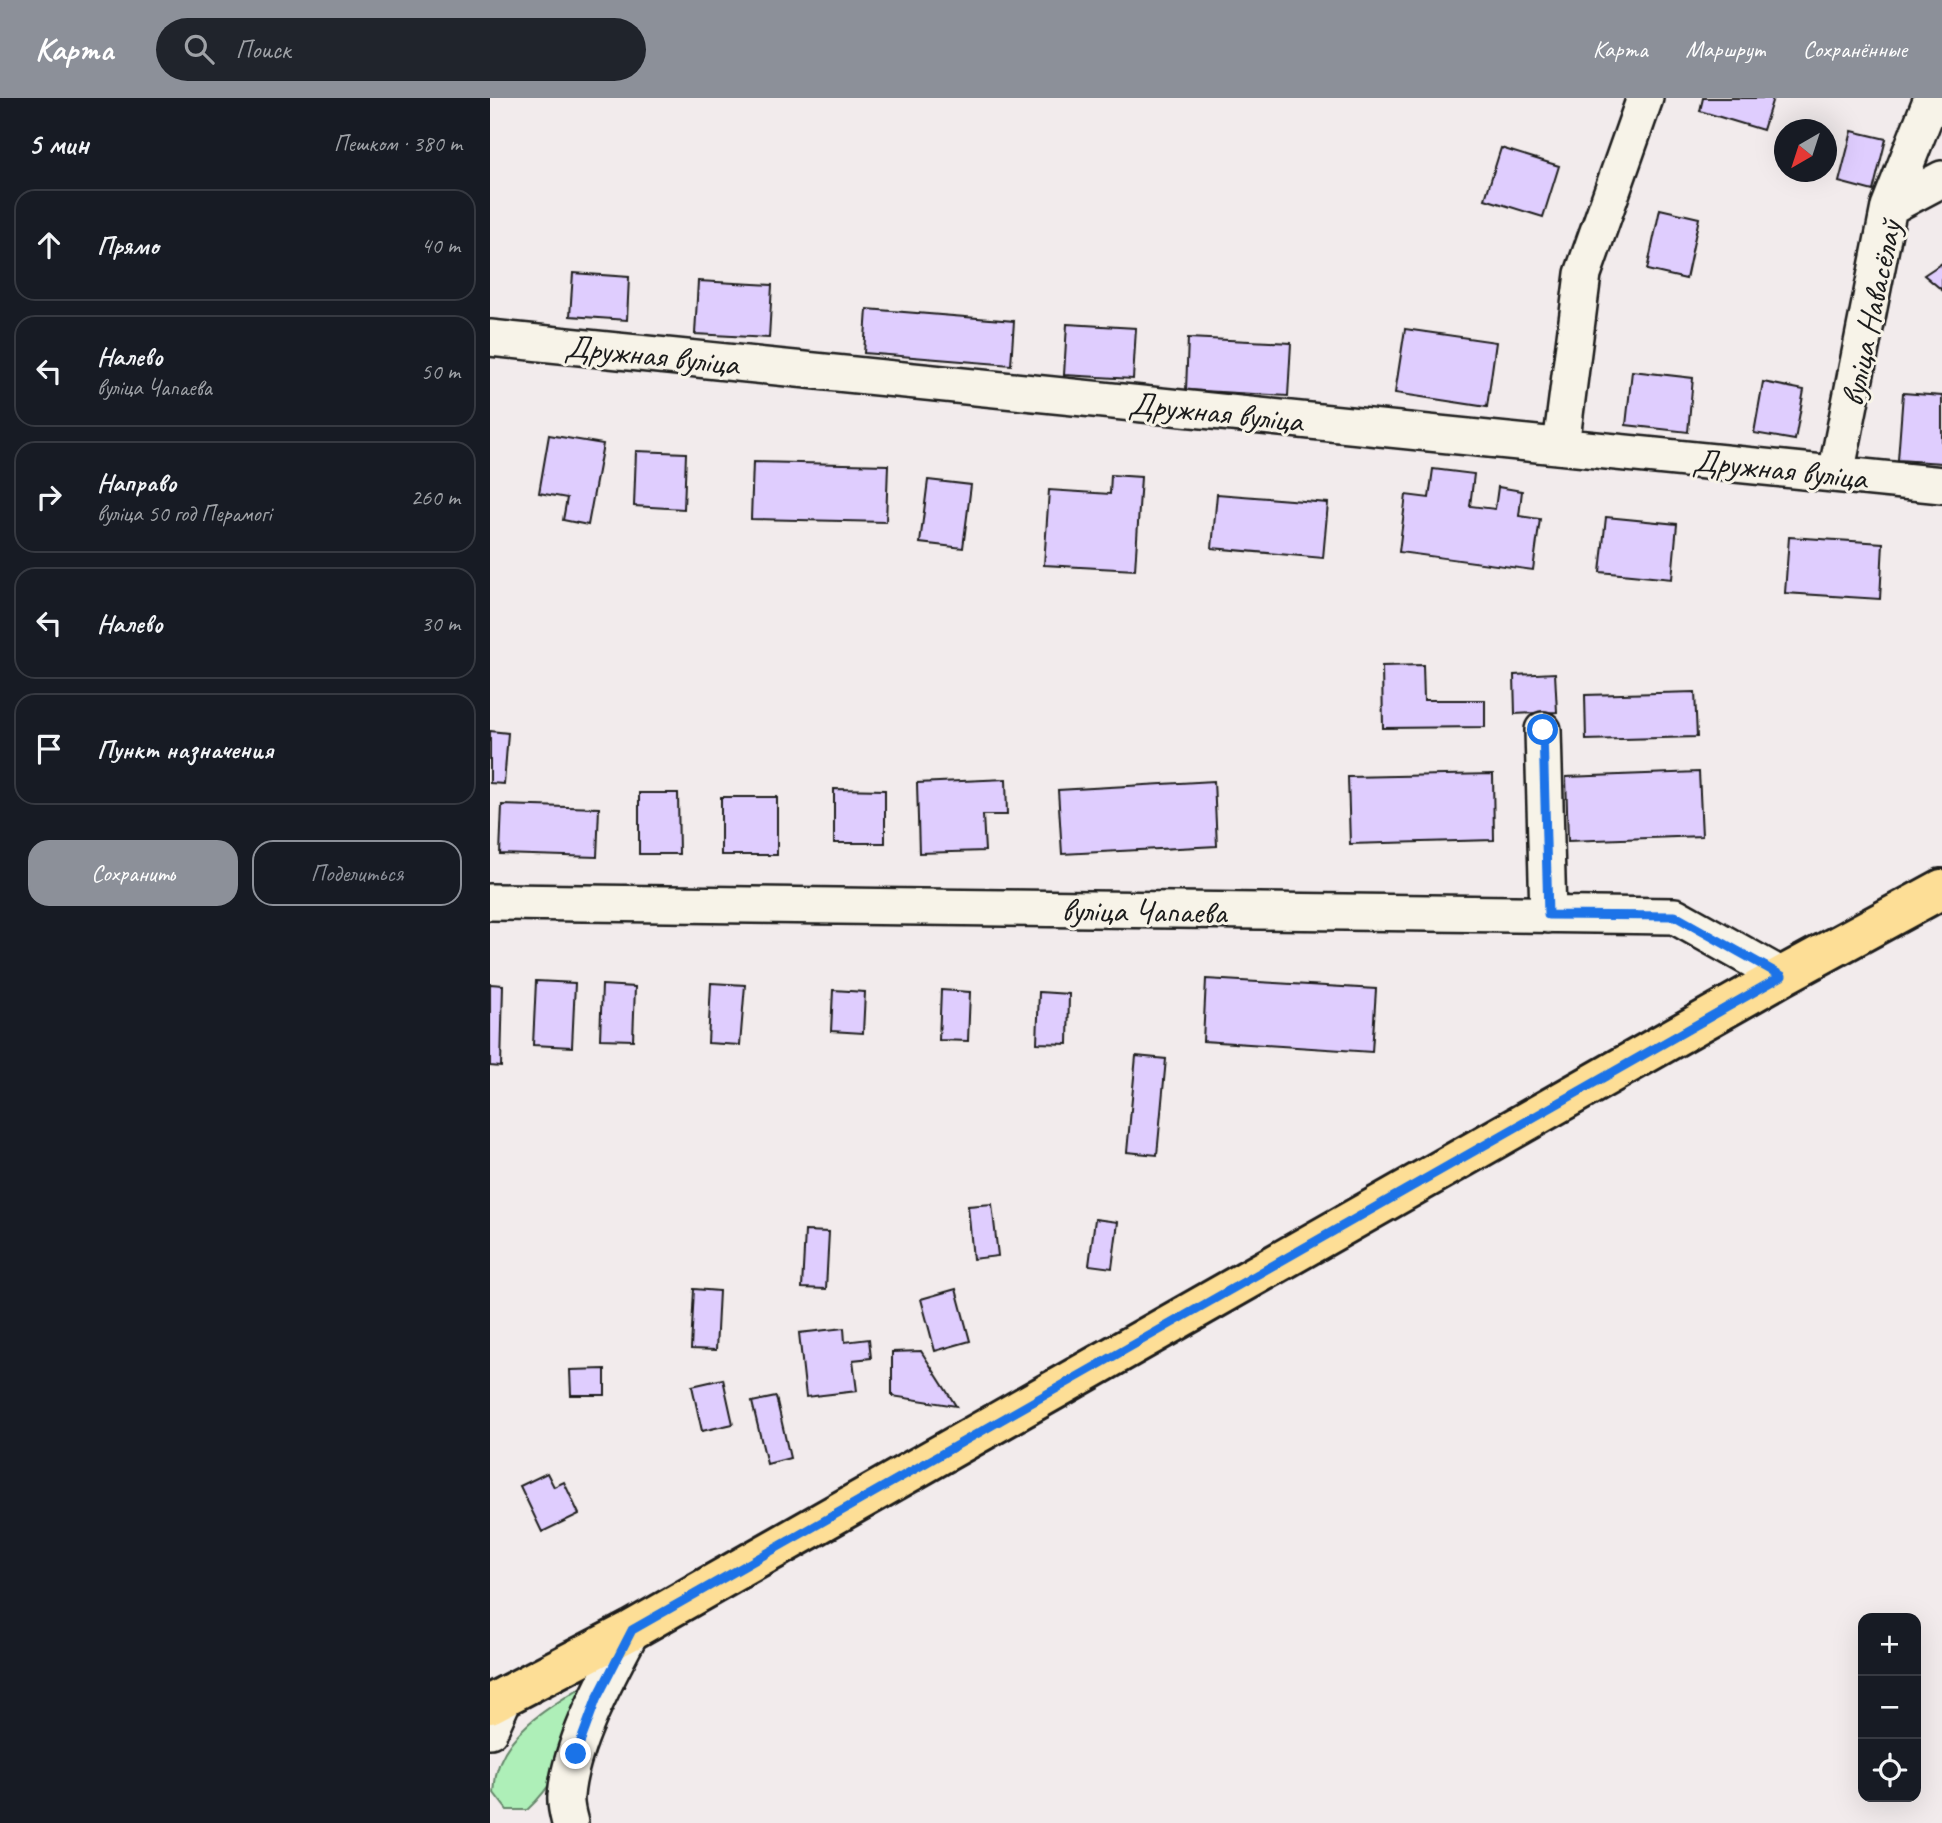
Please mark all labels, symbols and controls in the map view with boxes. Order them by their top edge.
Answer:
search box [156,18,646,81]
text: Карта [35,28,114,70]
icon: search [180,30,218,68]
text: Поиск [236,33,290,66]
text: Карта [1593,34,1648,64]
text: Маршрут [1686,34,1765,64]
text: Сохранённые [1803,34,1907,64]
north arrow [1774,119,1837,182]
text: 5 мин [28,125,89,163]
text: Пешком · 380 m [334,129,462,158]
street label: вуліца Навасёлаў [1831,213,1912,410]
icon: ahead [30,226,68,264]
text: Прямо [97,229,159,262]
text: 40 m [421,231,460,260]
street label: Дружная вуліца [563,325,743,385]
text: Налево [97,340,163,373]
icon: left [30,352,68,390]
text: 50 m [421,357,460,386]
text: вуліца Чапаева [97,373,212,402]
street label: Дружная вуліца [1127,382,1307,442]
street label: Дружная вуліца [1691,439,1871,499]
text: Направо [97,466,176,499]
icon: right [30,478,68,516]
text: 260 m [411,483,460,512]
text: вуліца 50 год Перамогі [97,499,271,528]
icon: left [30,604,68,642]
text: Налево [97,607,163,640]
text: 30 m [421,609,460,638]
route start [1527,714,1558,745]
icon: arrive [30,730,68,768]
text: Пункт назначения [97,733,273,766]
button: Сохранить [28,840,238,906]
button: Поделиться [252,840,462,906]
street label: вуліца Чапаева [1061,889,1228,933]
map controls [1858,1613,1921,1802]
button: + [1858,1613,1921,1676]
button: − [1858,1676,1921,1739]
route end [560,1738,591,1769]
button: locate [1858,1739,1921,1802]

